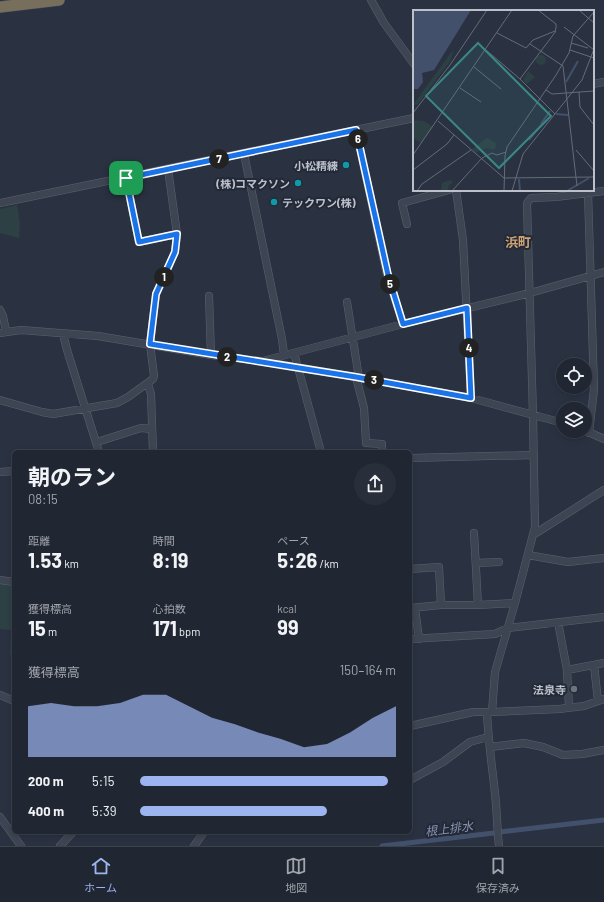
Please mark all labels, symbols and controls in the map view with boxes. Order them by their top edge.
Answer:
inset map [413,10,594,191]
pin: 6 [348,129,368,149]
text: 6 [355,132,361,145]
pin: 7 [209,149,229,169]
text: 7 [216,152,222,165]
place label: 小松精練 [294,159,338,172]
marker: 小松精練 [341,160,351,170]
pin [109,161,143,195]
icon: arrive [115,167,137,189]
place label: (株)コマクソン [215,177,290,190]
marker: (株)コマクソン [293,178,303,188]
place label: テックワン(株) [282,196,356,209]
marker: テックワン(株) [269,197,279,207]
district label: 浜町 [505,234,531,250]
pin: 1 [154,267,174,287]
text: 1 [162,270,166,283]
pin: 5 [380,274,400,294]
text: 5 [387,277,393,290]
pin: 4 [459,338,479,358]
text: 4 [466,341,472,354]
pin: 2 [217,347,237,367]
text: 2 [224,350,230,363]
map controls [556,358,592,438]
button: locate [556,358,592,394]
pin: 3 [364,370,384,390]
text: 3 [371,373,377,386]
button: layers [556,402,592,438]
text: 朝のラン [28,463,116,489]
button: share [354,463,396,505]
text: 08:15 [28,491,58,507]
text: 距離 [28,534,50,547]
text: 時間 [153,534,175,547]
text: ペース [277,534,310,547]
text: 1.53 [28,548,62,572]
text: 8:19 [153,548,188,572]
text: 5:26 [277,548,317,572]
text: km [62,557,79,570]
text: /km [317,557,339,570]
text: 獲得標高 [28,602,72,615]
text: 心拍数 [153,602,186,615]
text: kcal [277,602,297,615]
text: 99 [277,615,299,639]
text: 15 [28,616,46,640]
text: 171 [153,616,177,640]
text: m [46,625,57,638]
text: bpm [177,625,200,638]
text: 150–164 m [340,662,396,678]
text: 獲得標高 [28,664,80,680]
place label: 法泉寺 [533,683,566,696]
marker: 法泉寺 [569,684,579,694]
text: 200 m [28,773,64,789]
text: 5:15 [92,773,114,789]
text: 400 m [28,803,64,819]
text: 5:39 [92,803,117,819]
water label: 根上排水 [424,818,476,838]
tab: ホーム [84,855,117,895]
tab: 地図 [285,855,307,895]
tab: 保存済み [476,855,520,895]

